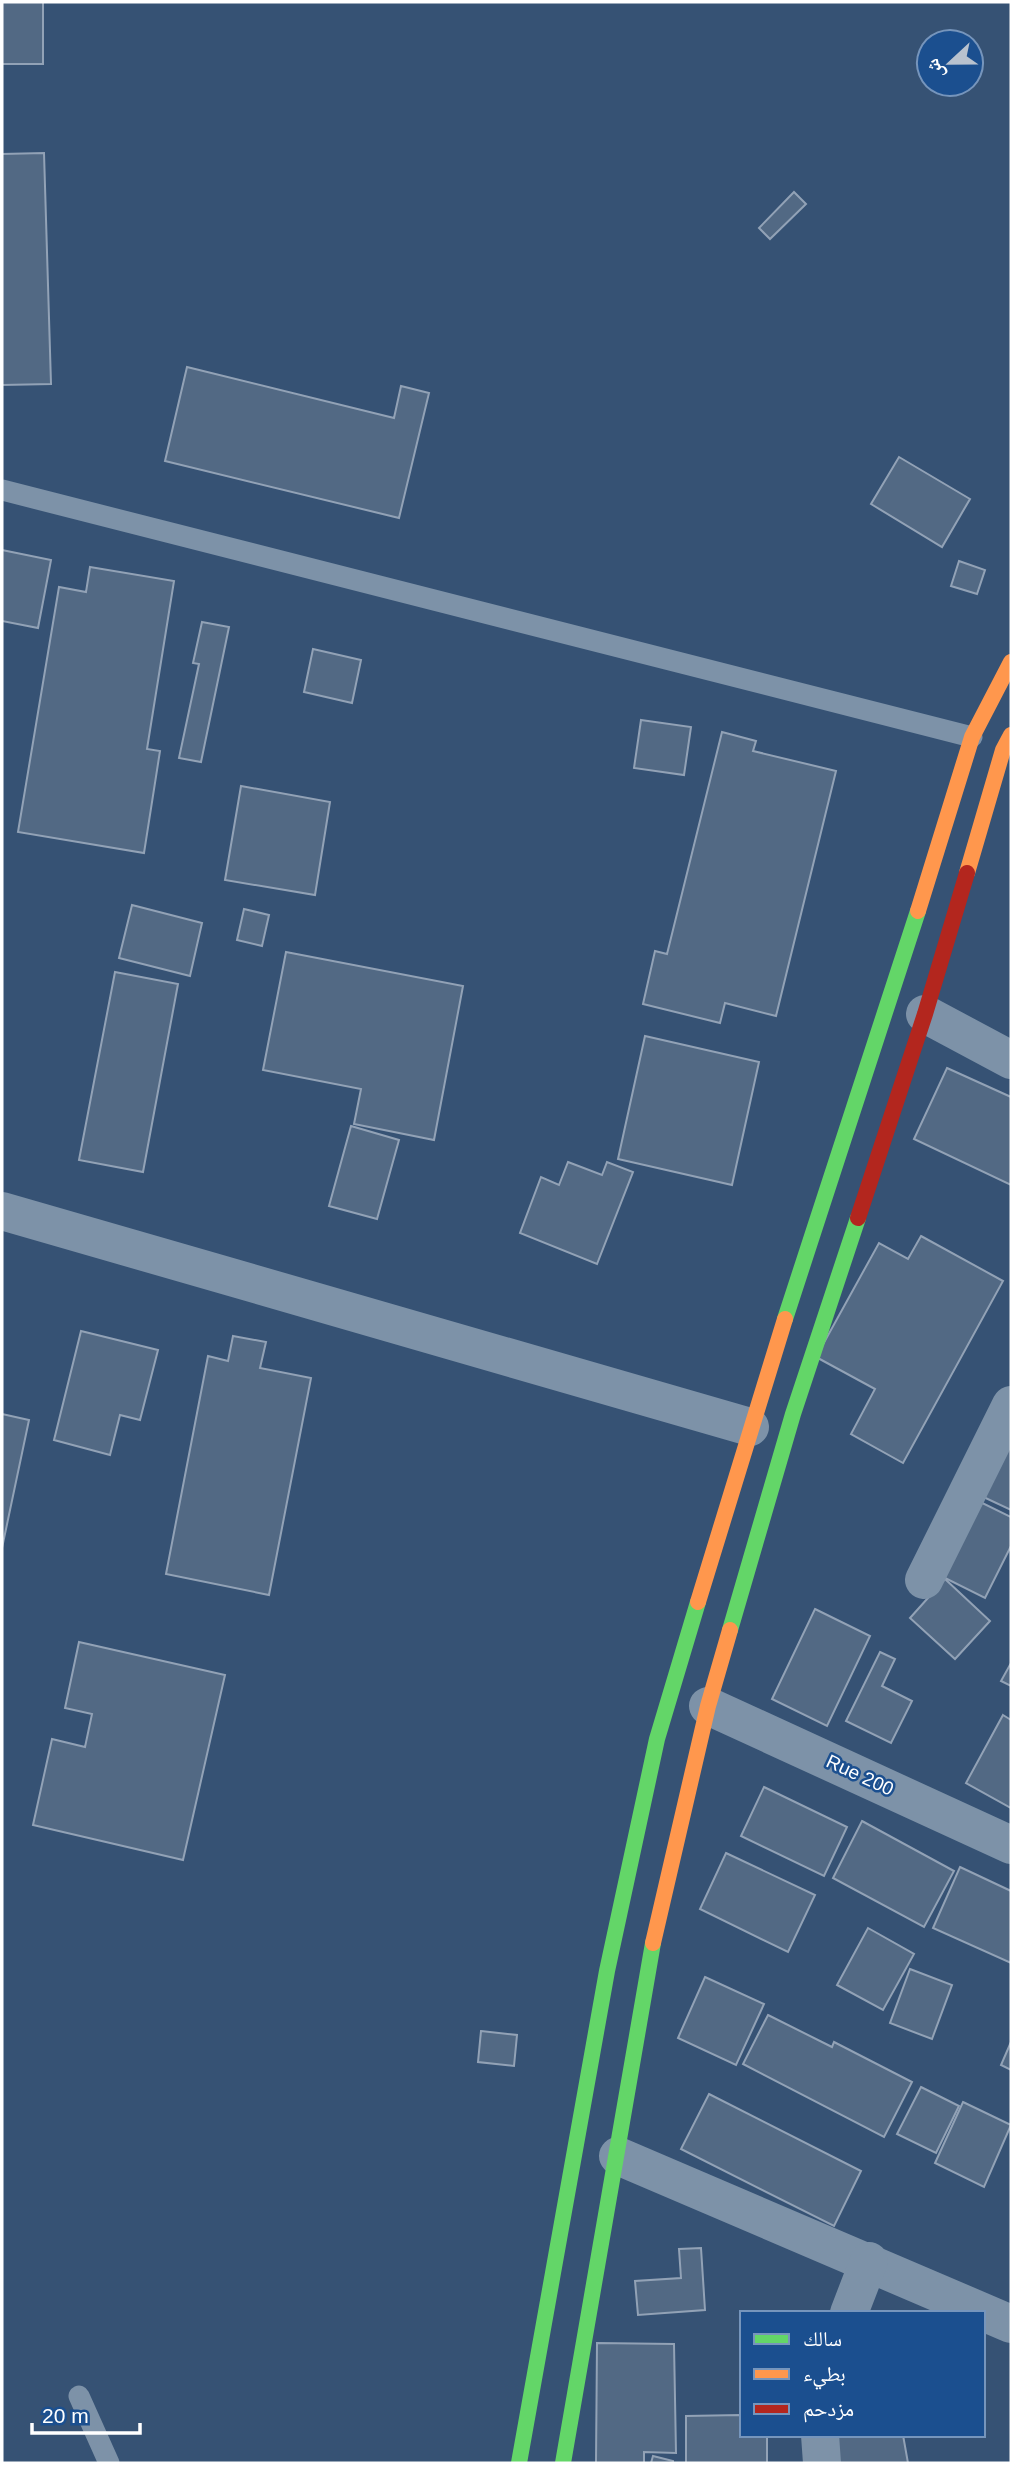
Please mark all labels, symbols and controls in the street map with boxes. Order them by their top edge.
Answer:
north arrow [915,28,985,98]
text: ش [921,56,949,82]
street label: Rue 200 [823,1750,897,1800]
legend [740,2311,985,2437]
text: سالك [803,2327,842,2350]
text: بطيء [803,2362,846,2390]
scale bar [32,2392,140,2436]
text: مزدحم [803,2397,854,2423]
text: 20 m [42,2404,89,2427]

